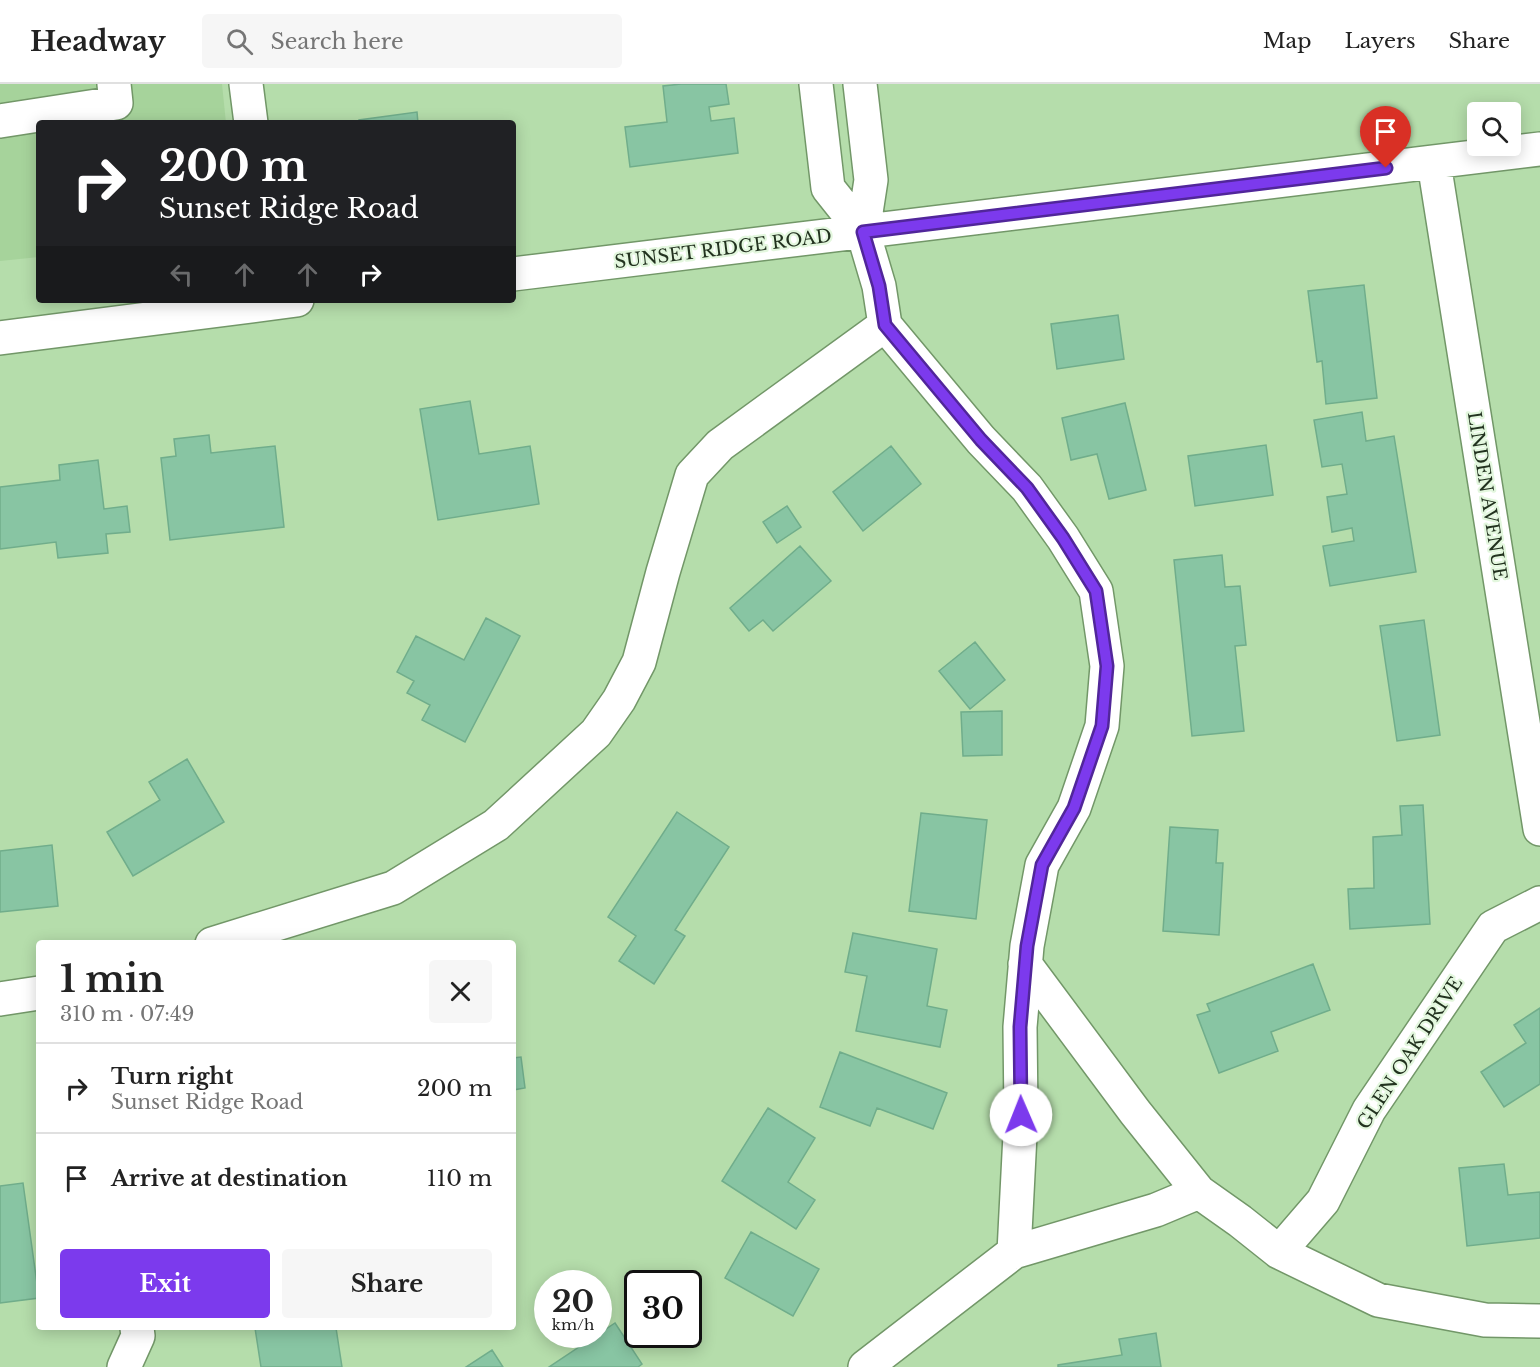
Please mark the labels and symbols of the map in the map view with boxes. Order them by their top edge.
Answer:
pin [1360,106,1411,168]
street label: SUNSET RIDGE ROAD [613,225,833,273]
street label: LINDEN AVENUE [1463,410,1511,582]
street label: GLEN OAK DRIVE [1353,973,1467,1133]
position arrow [989,1083,1053,1147]
speed limit sign: 30 [624,1270,702,1348]

